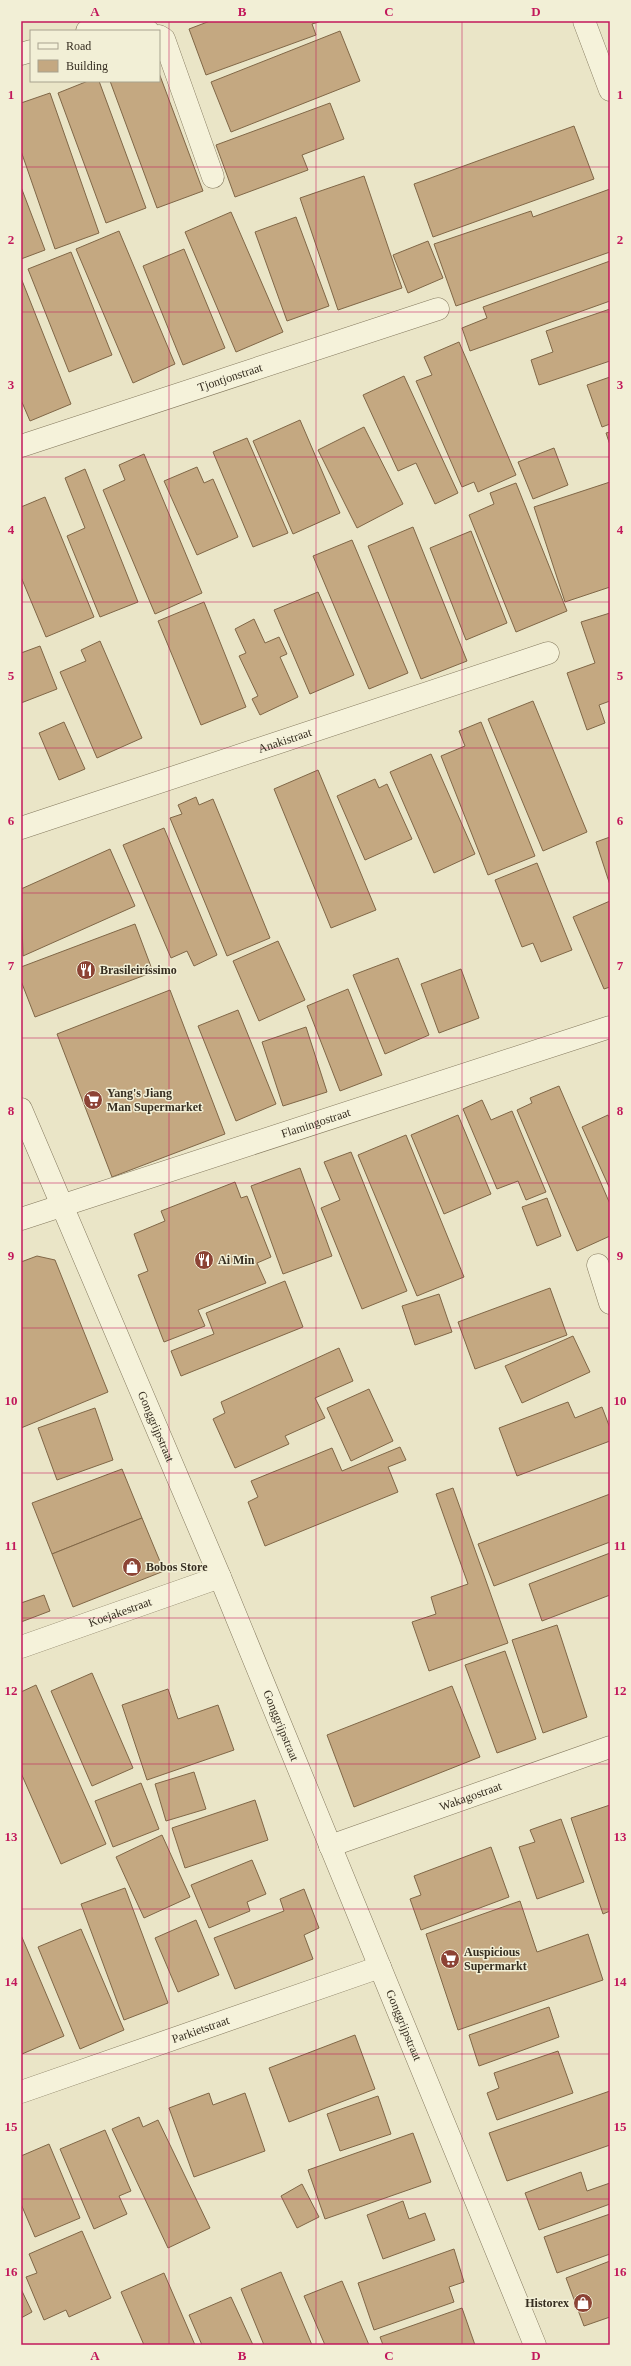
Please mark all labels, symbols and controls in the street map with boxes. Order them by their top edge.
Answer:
text: A [90,4,100,19]
text: B [238,4,247,19]
text: C [384,4,394,19]
text: D [531,4,541,19]
legend [30,30,160,82]
text: Road [66,39,91,53]
text: Building [66,59,108,73]
text: 1 [8,87,14,102]
text: 1 [617,87,623,102]
text: 2 [8,232,14,247]
text: 2 [617,232,623,247]
street label: Tjontjonstraat [196,360,265,395]
text: 3 [8,377,15,392]
text: 3 [617,377,624,392]
text: 4 [8,522,15,537]
text: 4 [617,522,624,537]
text: 5 [8,668,15,683]
text: 5 [617,668,624,683]
street label: Anakistraat [256,725,314,756]
text: 6 [8,813,15,828]
text: 6 [617,813,624,828]
text: 7 [8,958,15,973]
text: 7 [617,958,624,973]
restaurant icon: Brasileiríssimo [75,959,97,981]
place label: Brasileiríssimo [100,963,177,977]
place label: Yang's Jiang Man Supermarket [107,1086,202,1114]
supermarket icon: Yang's Jiang Man Supermarket [82,1089,104,1111]
text: 8 [8,1103,15,1118]
text: 8 [617,1103,624,1118]
street label: Flamingostraat [279,1105,353,1141]
text: 9 [8,1248,15,1263]
text: 9 [617,1248,624,1263]
restaurant icon: Ai Min [193,1249,215,1271]
place label: Ai Min [218,1253,255,1267]
street label: Gonggrijpstraat [135,1389,177,1465]
text: 10 [5,1393,18,1408]
text: 10 [614,1393,627,1408]
text: 11 [5,1538,17,1553]
text: 11 [614,1538,626,1553]
shop icon: Bobos Store [121,1556,143,1578]
place label: Bobos Store [146,1560,208,1574]
street label: Koejakestraat [87,1594,154,1630]
text: 12 [5,1683,18,1698]
text: 12 [614,1683,627,1698]
street label: Gonggrijpstraat [260,1688,302,1764]
street label: Wakagostraat [437,1779,504,1814]
text: 13 [5,1829,18,1844]
text: 13 [614,1829,627,1844]
place label: Auspicious Supermarkt [464,1945,527,1973]
supermarket icon: Auspicious Supermarkt [439,1948,461,1970]
text: 14 [5,1974,18,1989]
text: 14 [614,1974,627,1989]
street label: Gonggrijpstraat [383,1988,425,2063]
street label: Parkietstraat [170,2013,232,2046]
text: 15 [5,2119,18,2134]
text: 15 [614,2119,627,2134]
text: 16 [5,2264,18,2279]
text: 16 [614,2264,627,2279]
shop icon: Historex [572,2292,594,2314]
place label: Historex [525,2296,569,2310]
text: A [90,2348,100,2363]
text: B [238,2348,247,2363]
text: C [384,2348,394,2363]
text: D [531,2348,541,2363]

